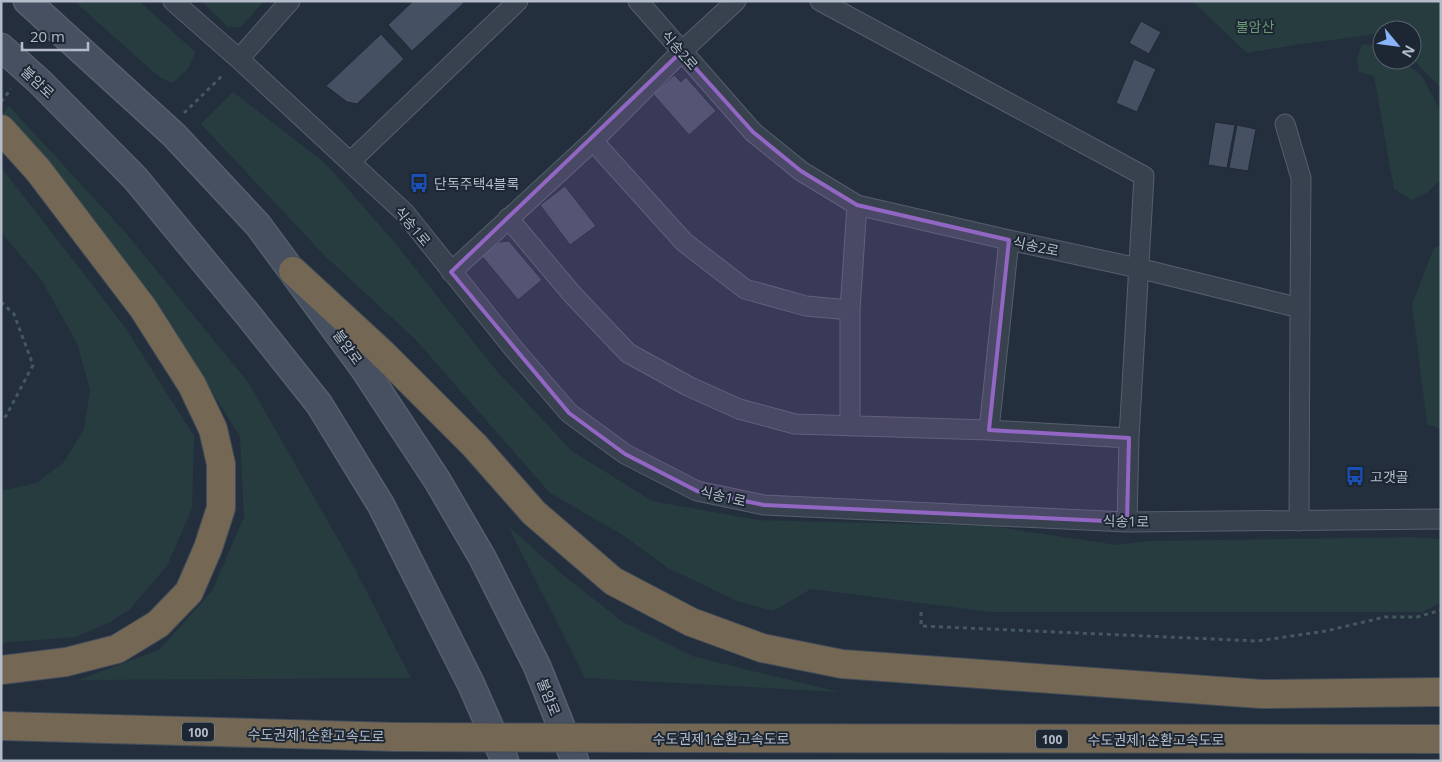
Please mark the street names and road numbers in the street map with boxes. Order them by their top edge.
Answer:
street label: 식송2로 [658,26,703,74]
street label: 불암로 [17,62,59,102]
street label: 식송1로 [391,202,435,250]
street label: 식송2로 [1011,232,1061,260]
street label: 불암로 [329,326,367,368]
street label: 식송1로 [698,481,748,511]
street label: 식송1로 [1103,511,1150,531]
street label: 불암로 [533,676,565,719]
road number: 100 [182,722,214,742]
street label: 수도권제1순환고속도로 [247,724,385,746]
street label: 수도권제1순환고속도로 [653,729,790,748]
road number: 100 [1036,730,1068,749]
street label: 수도권제1순환고속도로 [1088,730,1225,749]

